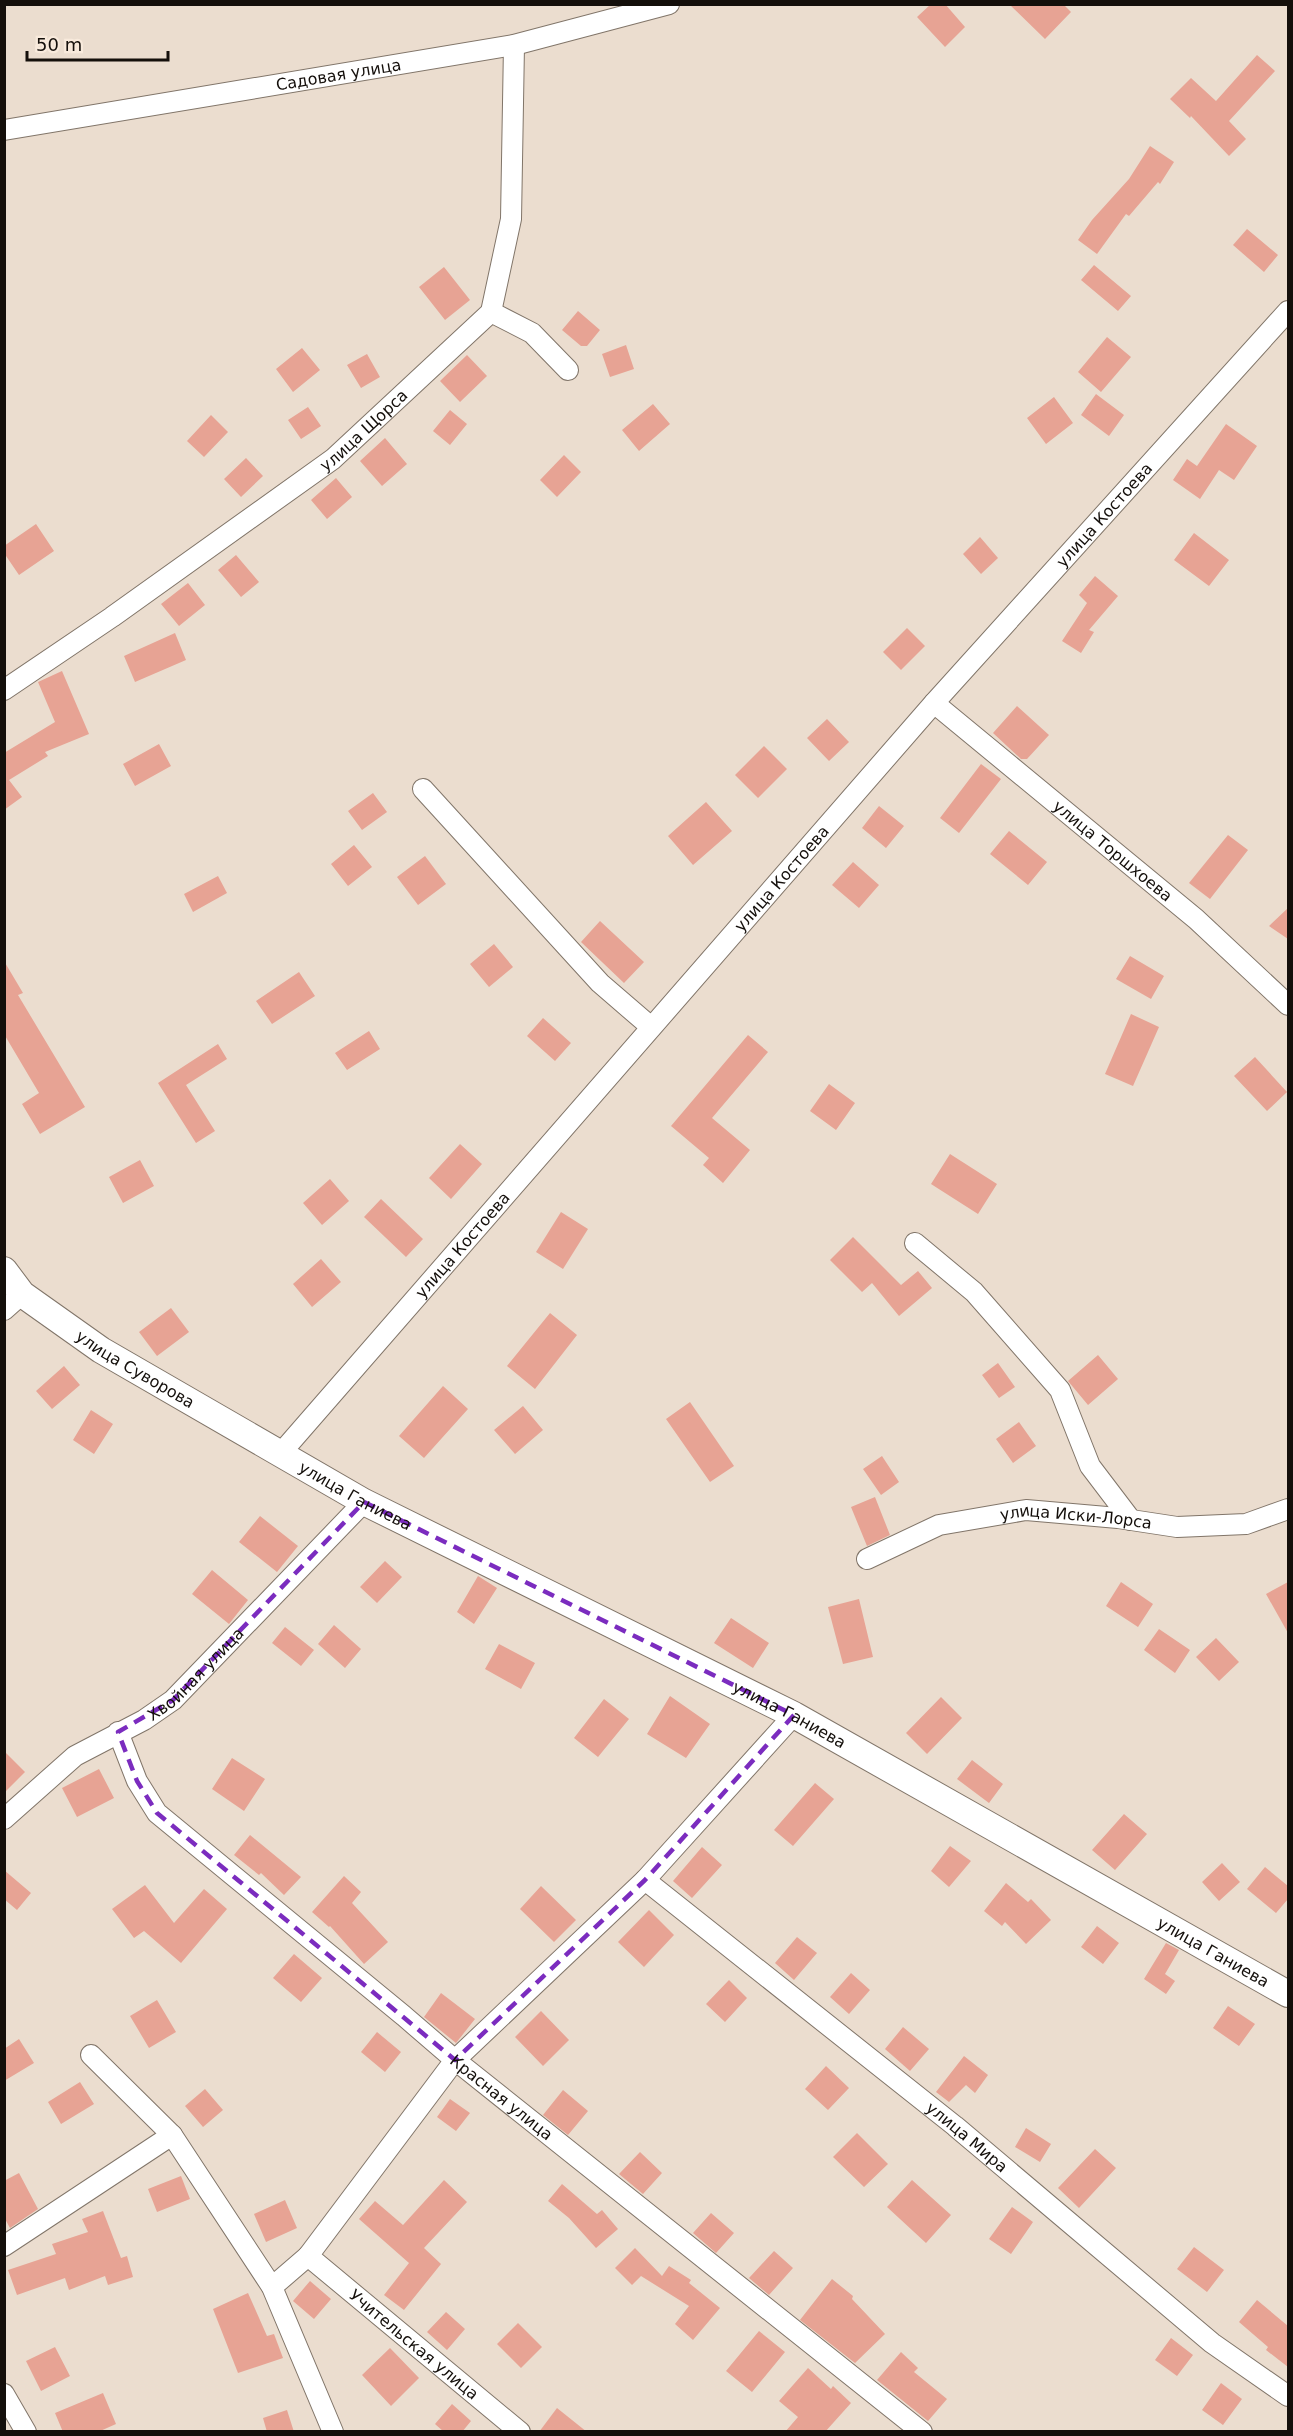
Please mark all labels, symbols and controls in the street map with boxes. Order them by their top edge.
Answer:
scale bar [27,24,168,62]
text: 50 m [36,34,82,55]
street label: Садовая улица [274,55,402,95]
street label: улица Щорса [316,386,412,475]
street label: улица Костоева [1052,459,1156,571]
street label: улица Торшхоева [1049,796,1176,906]
street label: улица Костоева [731,822,833,935]
street label: улица Костоева [411,1188,514,1302]
street label: улица Суворова [72,1326,198,1412]
street label: улица Ганиева [296,1458,415,1534]
street label: улица Иски-Лорса [998,1501,1153,1533]
street label: Хвойная улица [144,1624,248,1725]
street label: улица Ганиева [729,1677,849,1752]
street label: улица Ганиева [1154,1913,1272,1991]
street label: Красная улица [446,2051,557,2144]
street label: улица Мира [922,2098,1011,2176]
street label: Учительская улица [345,2285,482,2404]

